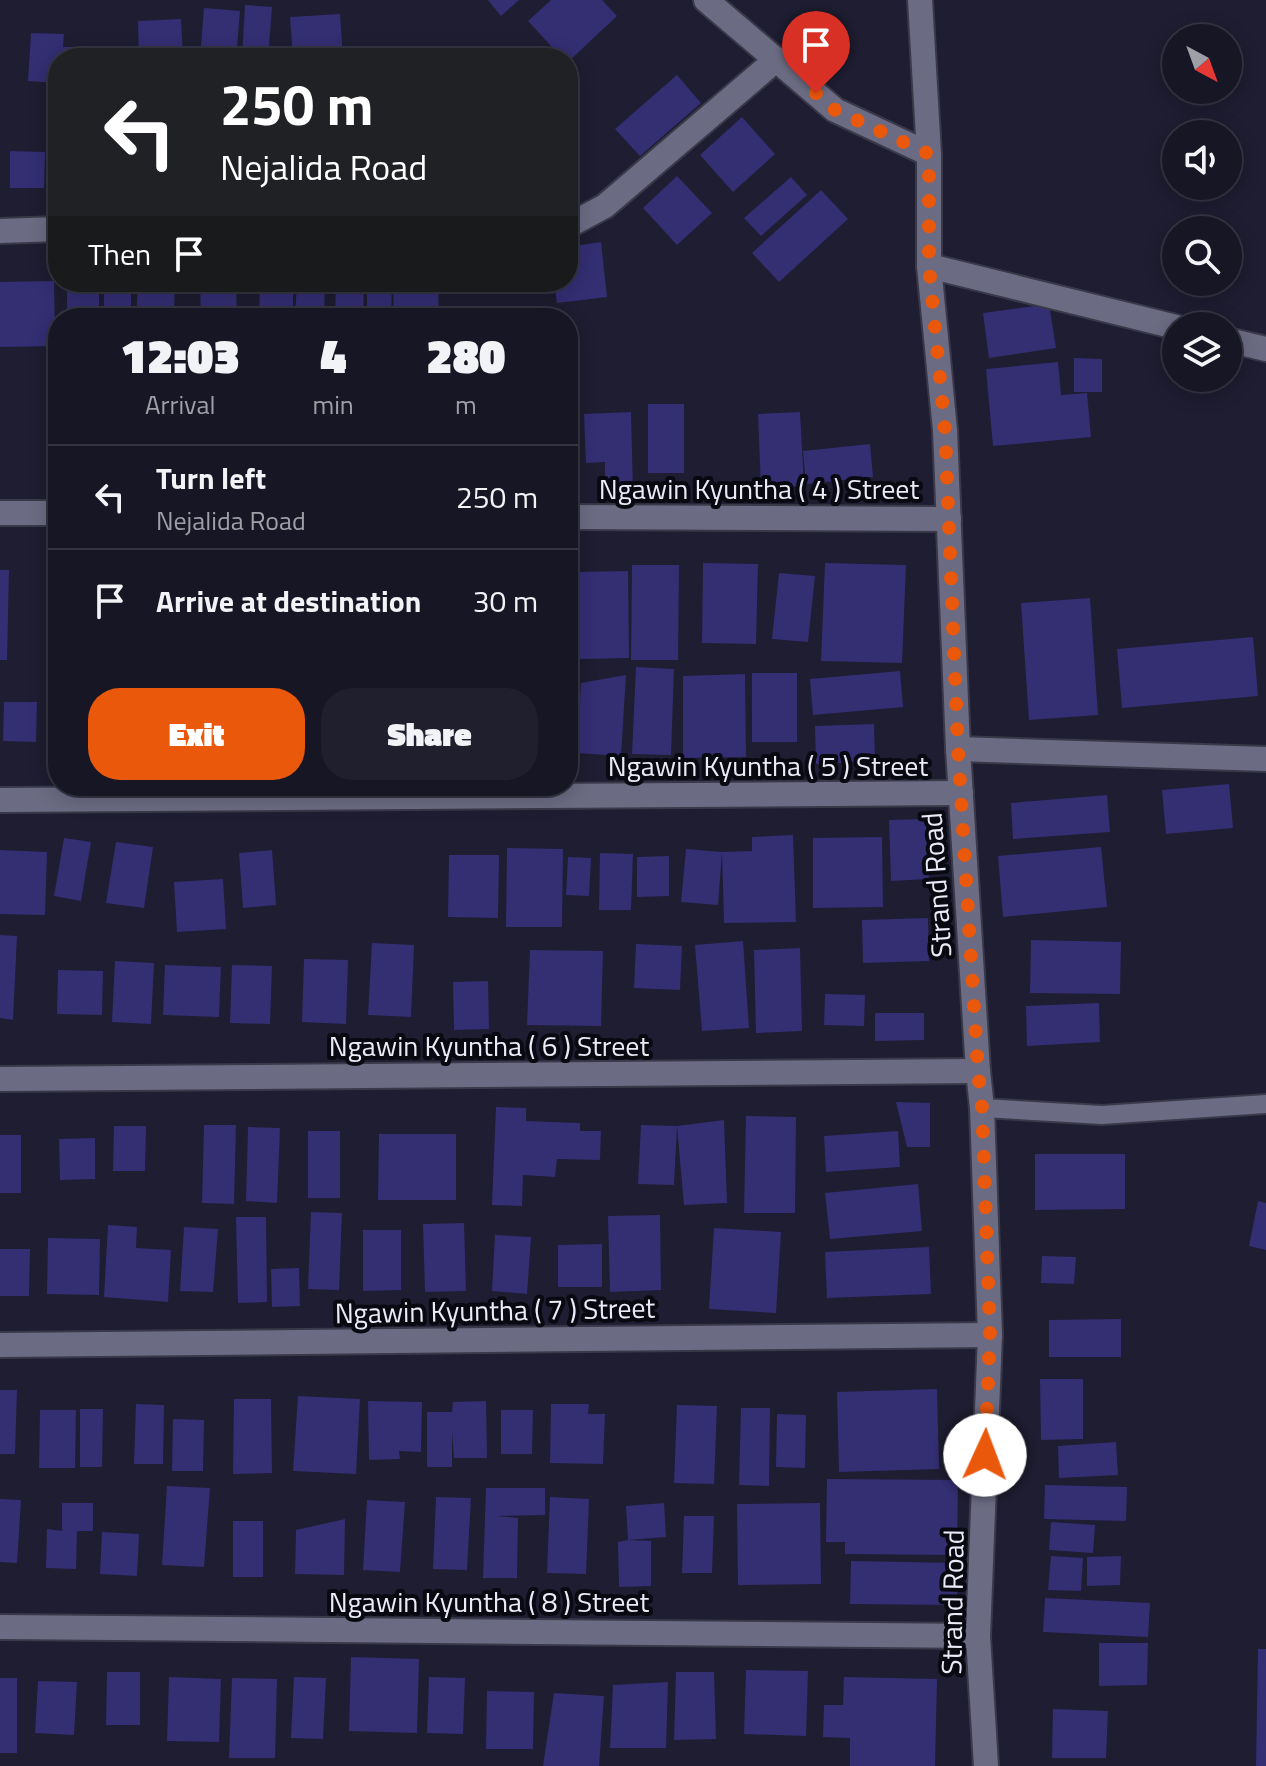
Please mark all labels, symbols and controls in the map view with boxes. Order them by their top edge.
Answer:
pin [782,11,850,93]
icon: arrive [794,23,838,67]
north arrow [1162,24,1242,104]
map controls [1162,24,1242,392]
text: 250 m [220,62,373,147]
icon: left [88,80,192,184]
button: sound [1162,120,1242,200]
text: Nejalida Road [220,139,427,194]
button: search [1162,216,1242,296]
text: Then [88,231,151,277]
icon: arrive [167,232,211,276]
button: layers [1162,312,1242,392]
text: 12:03 [120,319,240,392]
text: 4 [320,319,346,392]
text: 280 [426,319,506,392]
text: Arrival [145,385,215,424]
text: min [312,385,354,424]
text: m [455,385,477,424]
text: Turn left [156,455,266,501]
street label: Ngawin Kyuntha ( 4 ) Street [599,467,919,510]
text: 250 m [456,474,538,520]
icon: left [88,475,132,519]
text: Nejalida Road [156,501,306,540]
text: Arrive at destination [156,578,421,624]
text: 30 m [473,578,538,624]
icon: arrive [88,579,132,623]
button: Exit [88,688,305,780]
button: Share [321,688,538,780]
street label: Ngawin Kyuntha ( 5 ) Street [608,744,928,787]
street label: Strand Road [909,811,963,959]
street label: Ngawin Kyuntha ( 6 ) Street [329,1024,649,1067]
street label: Ngawin Kyuntha ( 7 ) Street [334,1286,656,1334]
position arrow [943,1413,1027,1497]
street label: Strand Road [929,1529,975,1675]
street label: Ngawin Kyuntha ( 8 ) Street [329,1580,649,1623]

